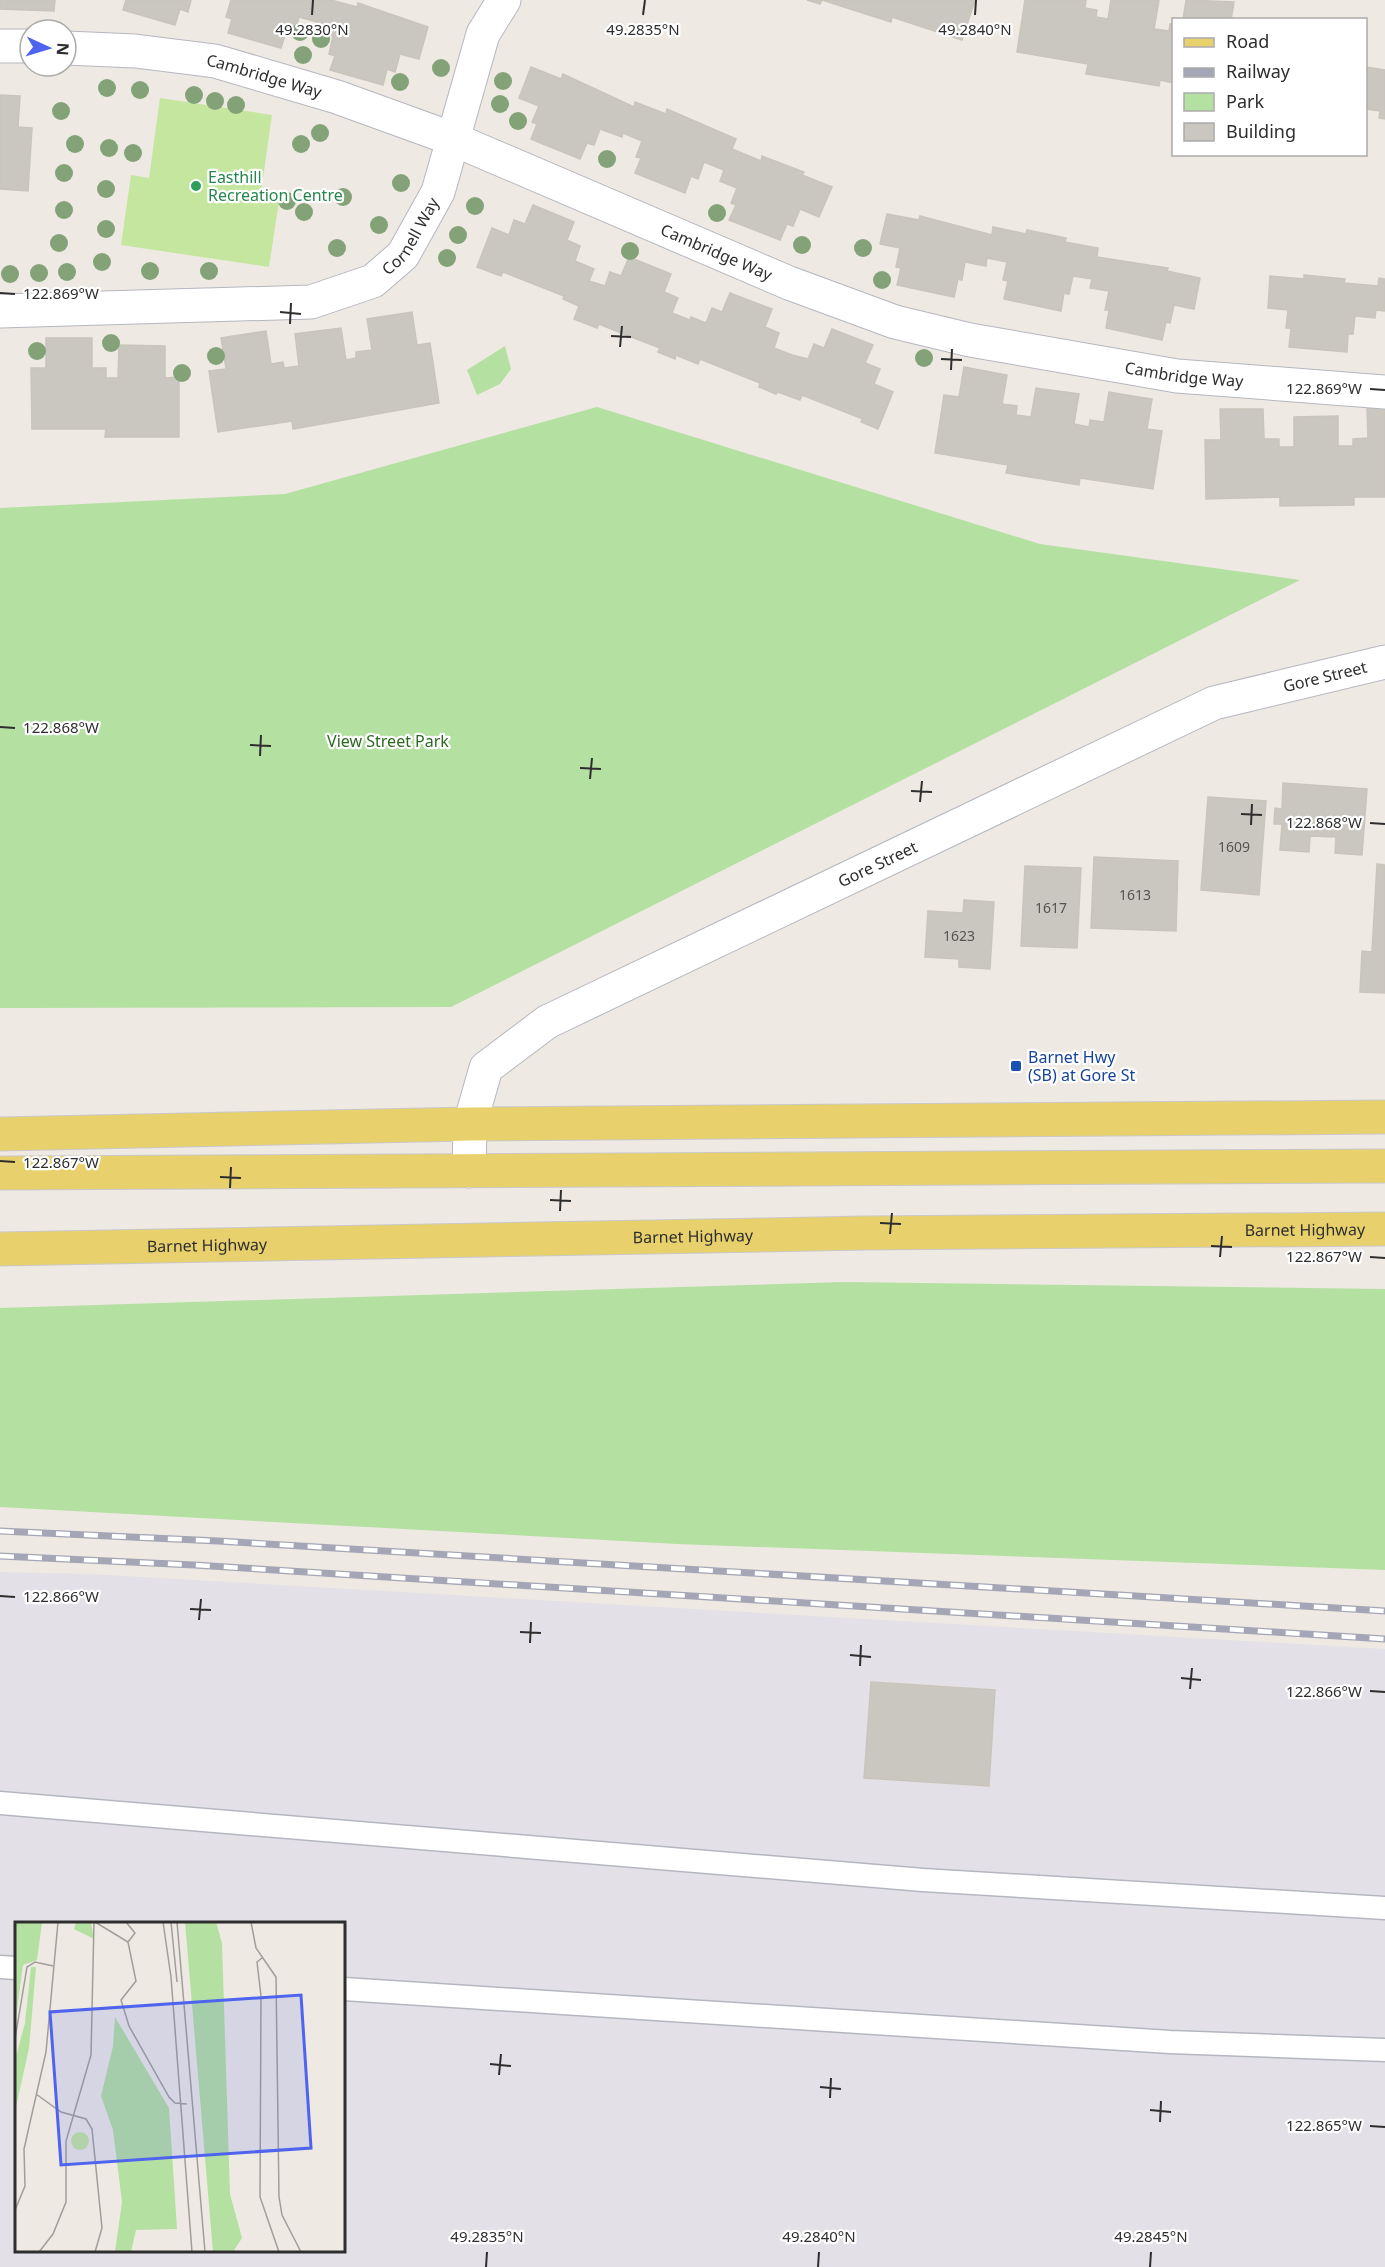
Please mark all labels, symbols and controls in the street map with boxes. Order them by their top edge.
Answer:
north arrow [18,18,78,78]
legend [1172,18,1367,156]
text: 49.2830°N [275,19,349,39]
text: 49.2835°N [606,19,680,39]
text: 49.2840°N [938,19,1012,39]
text: Road [1226,29,1269,53]
text: N [52,42,74,56]
street label: Cambridge Way [205,49,325,103]
text: Railway [1226,59,1291,83]
text: Park [1226,89,1264,113]
text: Building [1226,119,1296,143]
place label: Easthill Recreation Centre [208,166,343,206]
marker: Easthill Recreation Centre [189,179,203,193]
street label: Cornell Way [377,193,444,280]
street label: Cambridge Way [657,218,776,286]
text: 122.869°W [23,283,99,303]
street label: Cambridge Way [1123,356,1245,392]
text: 122.869°W [1286,378,1362,398]
street label: Gore Street [1281,656,1369,697]
text: 122.868°W [23,717,99,737]
park label: View Street Park [327,730,449,752]
text: 122.868°W [1286,812,1362,832]
street label: Gore Street [834,835,921,892]
house number: 1609 [1218,837,1250,856]
house number: 1613 [1119,885,1151,904]
house number: 1617 [1035,898,1067,917]
house number: 1623 [943,926,975,945]
place label: Barnet Hwy (SB) at Gore St [1028,1046,1135,1086]
marker: Barnet Hwy (SB) at Gore St [1009,1059,1023,1073]
text: 122.867°W [23,1152,99,1172]
street label: Barnet Highway [1245,1218,1366,1241]
street label: Barnet Highway [633,1224,754,1248]
street label: Barnet Highway [147,1233,268,1257]
text: 122.867°W [1286,1246,1362,1266]
text: 122.866°W [23,1586,99,1606]
text: 122.866°W [1286,1681,1362,1701]
inset map [15,1922,345,2252]
text: 122.865°W [1286,2115,1362,2135]
text: 49.2835°N [450,2226,524,2246]
text: 49.2840°N [782,2226,856,2246]
text: 49.2845°N [1114,2226,1188,2246]

